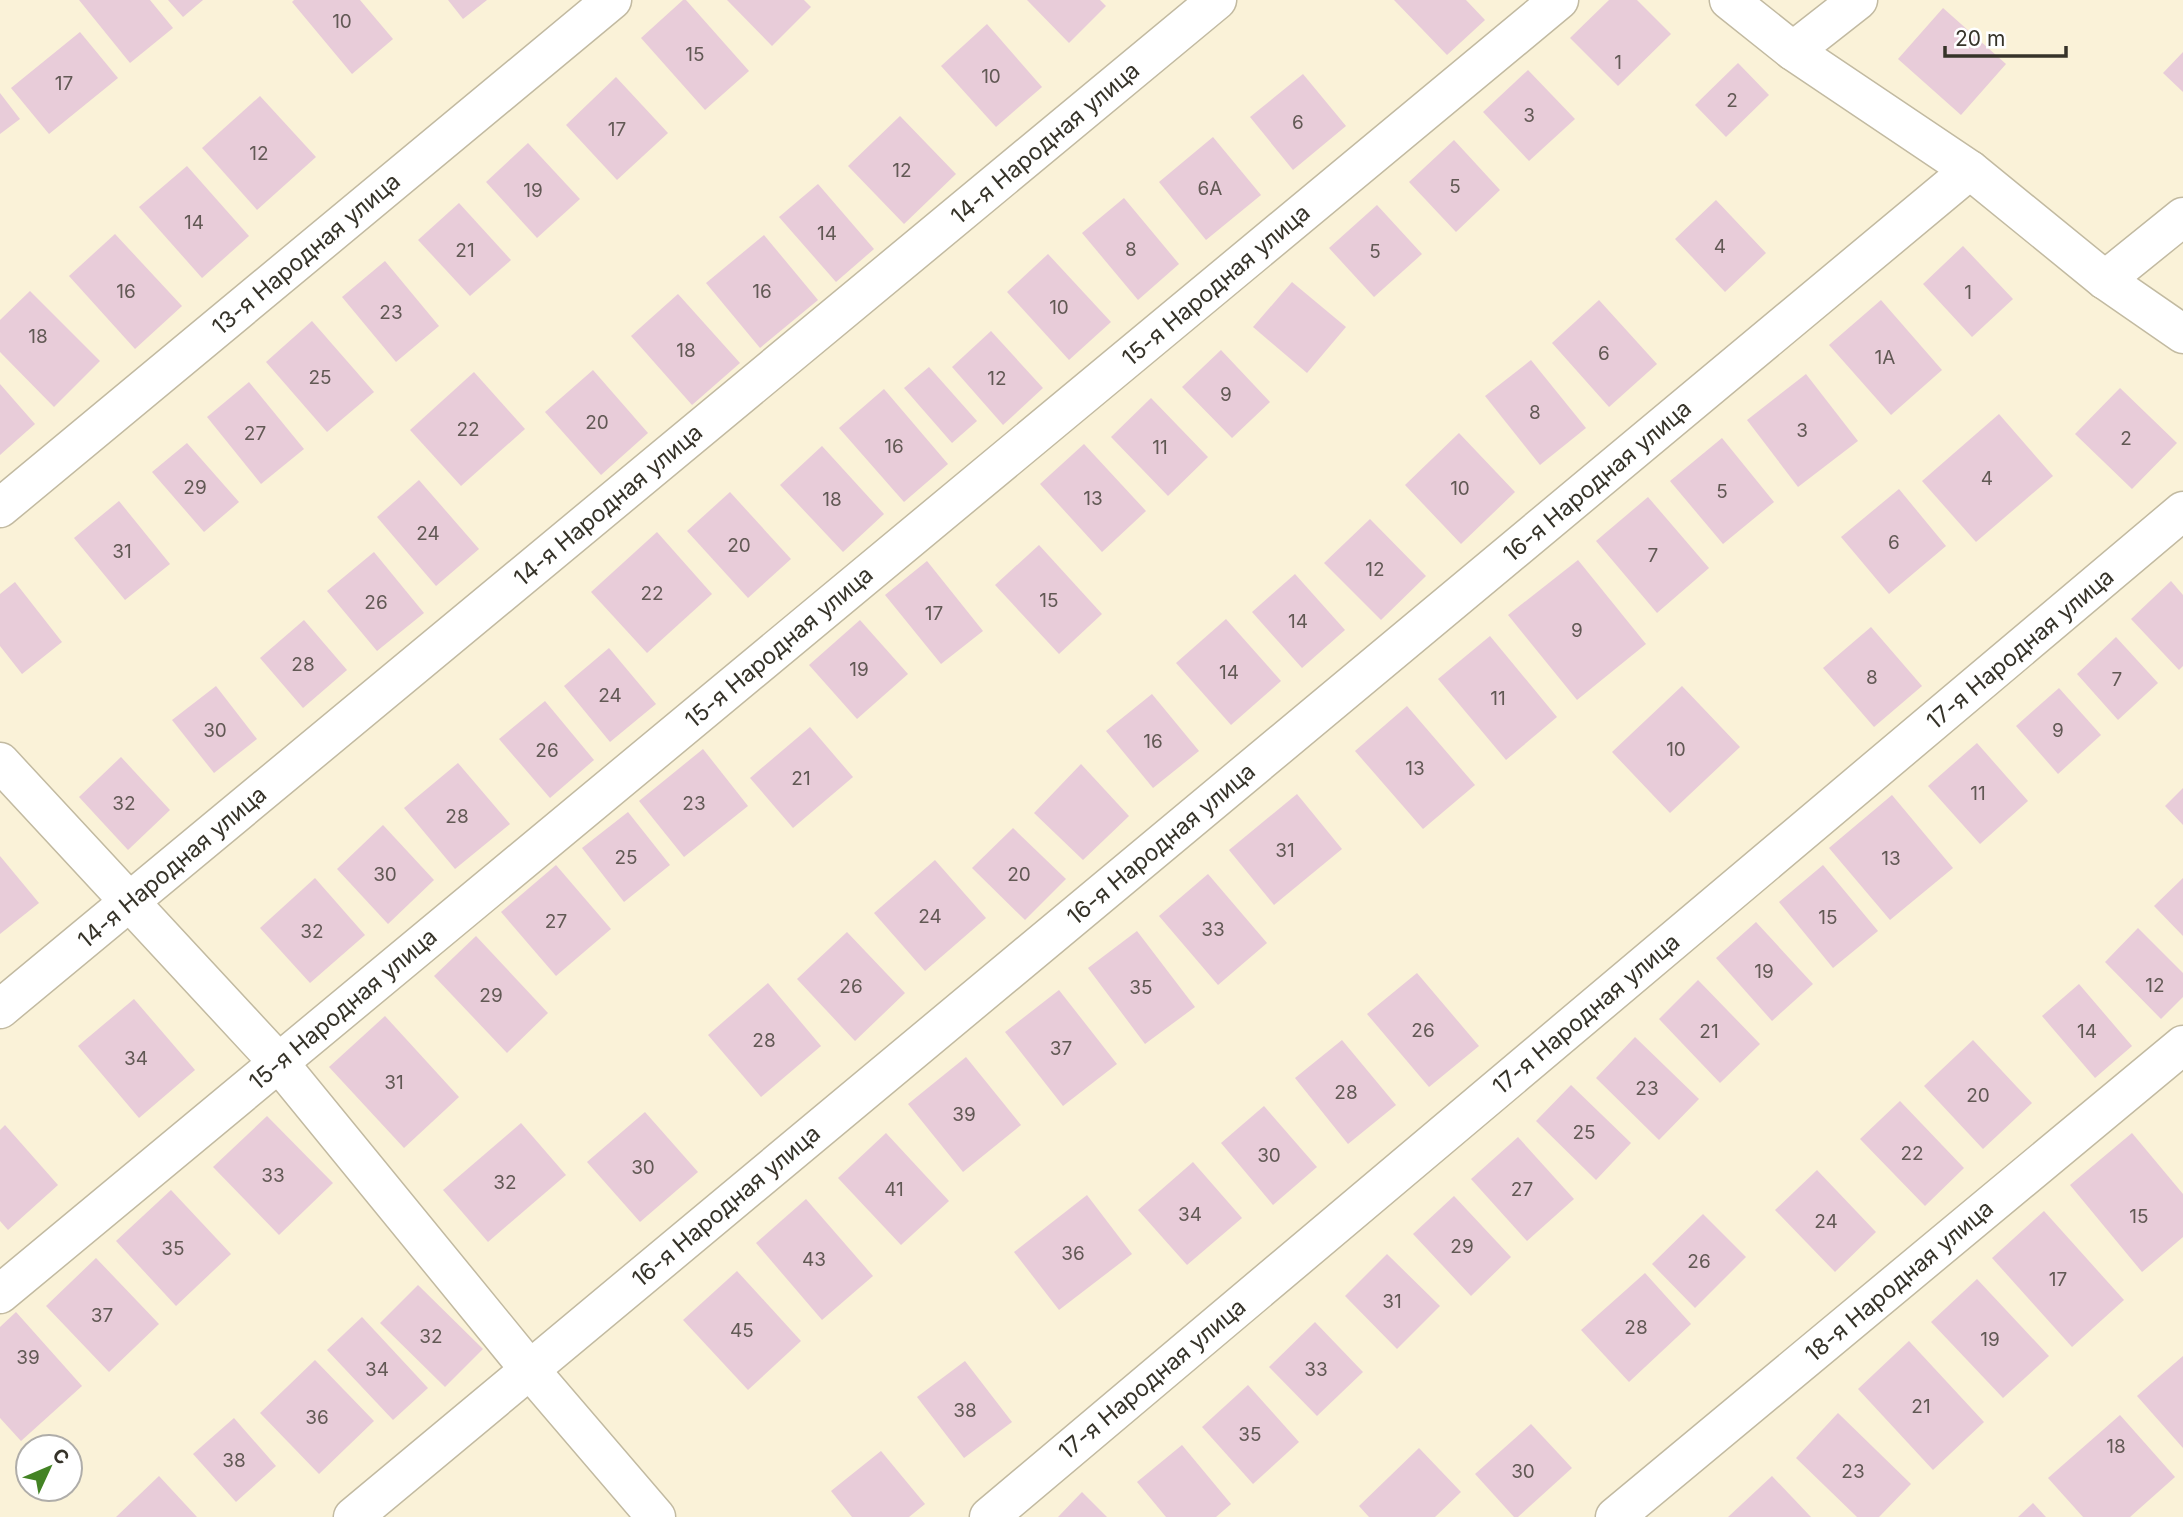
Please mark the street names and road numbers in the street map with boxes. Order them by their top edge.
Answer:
street label: 14-я Народная улица [945,56,1145,230]
street label: 13-я Народная улица [206,167,406,341]
street label: 15-я Народная улица [1116,198,1316,372]
street label: 16-я Народная улица [1497,394,1697,568]
street label: 14-я Народная улица [508,418,708,592]
street label: 15-я Народная улица [679,560,879,734]
street label: 17-я Народная улица [1921,563,2119,735]
street label: 16-я Народная улица [1061,757,1261,931]
street label: 14-я Народная улица [72,780,272,954]
street label: 15-я Народная улица [243,922,443,1096]
street label: 17-я Народная улица [1487,928,1685,1100]
street label: 16-я Народная улица [626,1119,826,1293]
street label: 18-я Народная улица [1799,1194,1999,1368]
street label: 17-я Народная улица [1053,1293,1251,1465]

